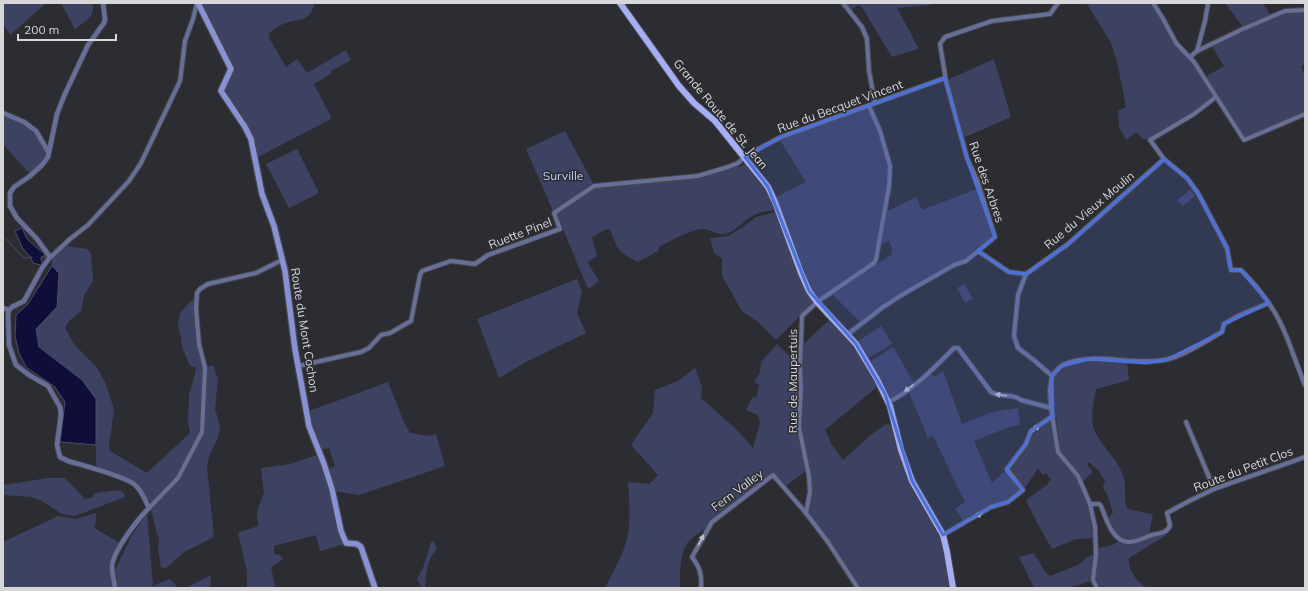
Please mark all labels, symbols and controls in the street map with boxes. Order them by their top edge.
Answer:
scale bar [18,16,116,42]
text: 200 m [24,22,59,37]
street label: Grande Route de St. Jean [671,56,771,172]
street label: Rue du Becquet Vincent [775,76,905,136]
street label: Rue des Arbres [966,139,1008,225]
park label: Surville [543,168,583,183]
street label: Rue du Vieux Moulin [1041,168,1137,252]
street label: Ruette Pinel [486,214,554,252]
street label: Route du Mont Cochon [288,267,322,393]
street label: Rue de Maupertuis [785,329,800,433]
one-way arrow [903,384,914,392]
one-way arrow [994,392,1007,398]
one-way arrow [1030,425,1040,434]
street label: Route du Petit Clos [1191,443,1295,495]
street label: Fern Valley [708,465,766,514]
one-way arrow [971,512,983,519]
one-way arrow [698,534,704,546]

